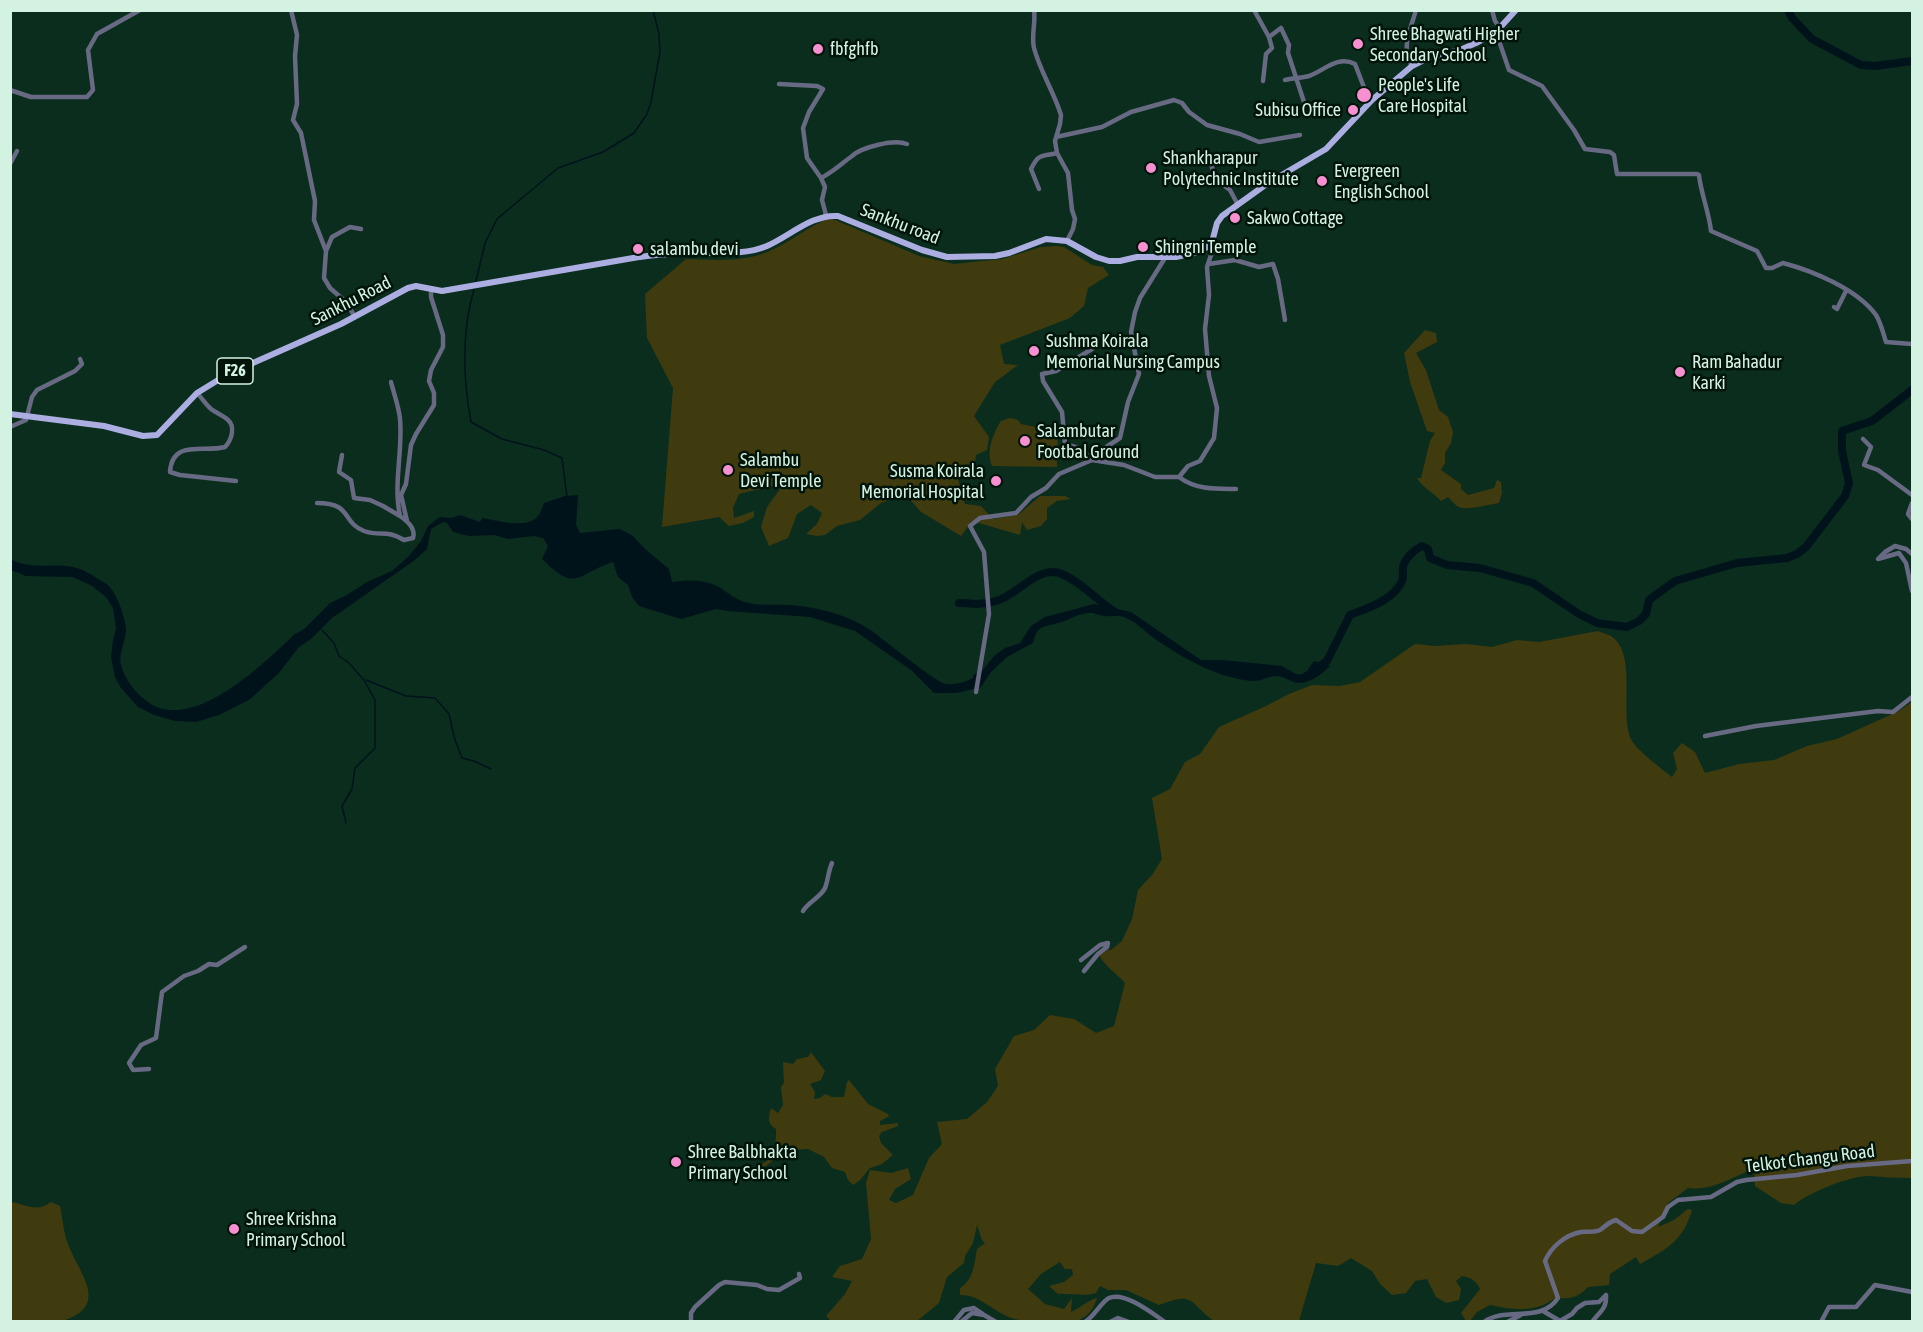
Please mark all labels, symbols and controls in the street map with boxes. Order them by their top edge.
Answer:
place label: Shree Bhagwati Higher Secondary School [1370,23,1519,66]
marker: Shree Bhagwati Higher Secondary School [1351,37,1365,51]
place label: fbfghfb [830,38,878,60]
marker: fbfghfb [811,42,825,56]
place label: People's Life Care Hospital [1378,74,1467,116]
marker: People's Life Care Hospital [1355,86,1373,104]
place label: Subisu Office [1255,99,1341,121]
marker: Subisu Office [1346,103,1360,117]
place label: Shankharapur Polytechnic Institute [1163,147,1299,190]
place label: Evergreen English School [1334,160,1429,202]
marker: Shankharapur Polytechnic Institute [1144,161,1158,175]
marker: Evergreen English School [1315,174,1329,188]
street label: Sankhu road [857,199,943,249]
place label: Sakwo Cottage [1247,207,1343,229]
marker: Sakwo Cottage [1228,211,1242,225]
place label: Shingni Temple [1155,236,1256,258]
place label: salambu devi [650,238,739,260]
marker: Shingni Temple [1136,240,1150,254]
marker: salambu devi [631,242,645,256]
street label: Sankhu Road [307,272,395,330]
place label: Sushma Koirala Memorial Nursing Campus [1046,330,1220,372]
marker: Sushma Koirala Memorial Nursing Campus [1027,344,1041,358]
place label: Ram Bahadur Karki [1692,351,1781,394]
road number: F26 [217,358,253,384]
marker: Ram Bahadur Karki [1673,365,1687,379]
place label: Salambutar Footbal Ground [1037,420,1139,462]
marker: Salambutar Footbal Ground [1018,434,1032,448]
place label: Salambu Devi Temple [740,449,821,492]
place label: Susma Koirala Memorial Hospital [861,460,984,502]
marker: Salambu Devi Temple [721,463,735,477]
marker: Susma Koirala Memorial Hospital [989,474,1003,488]
street label: Telkot Changu Road [1744,1140,1876,1178]
place label: Shree Balbhakta Primary School [688,1141,797,1184]
marker: Shree Balbhakta Primary School [669,1155,683,1169]
place label: Shree Krishna Primary School [246,1208,345,1250]
marker: Shree Krishna Primary School [227,1222,241,1236]

